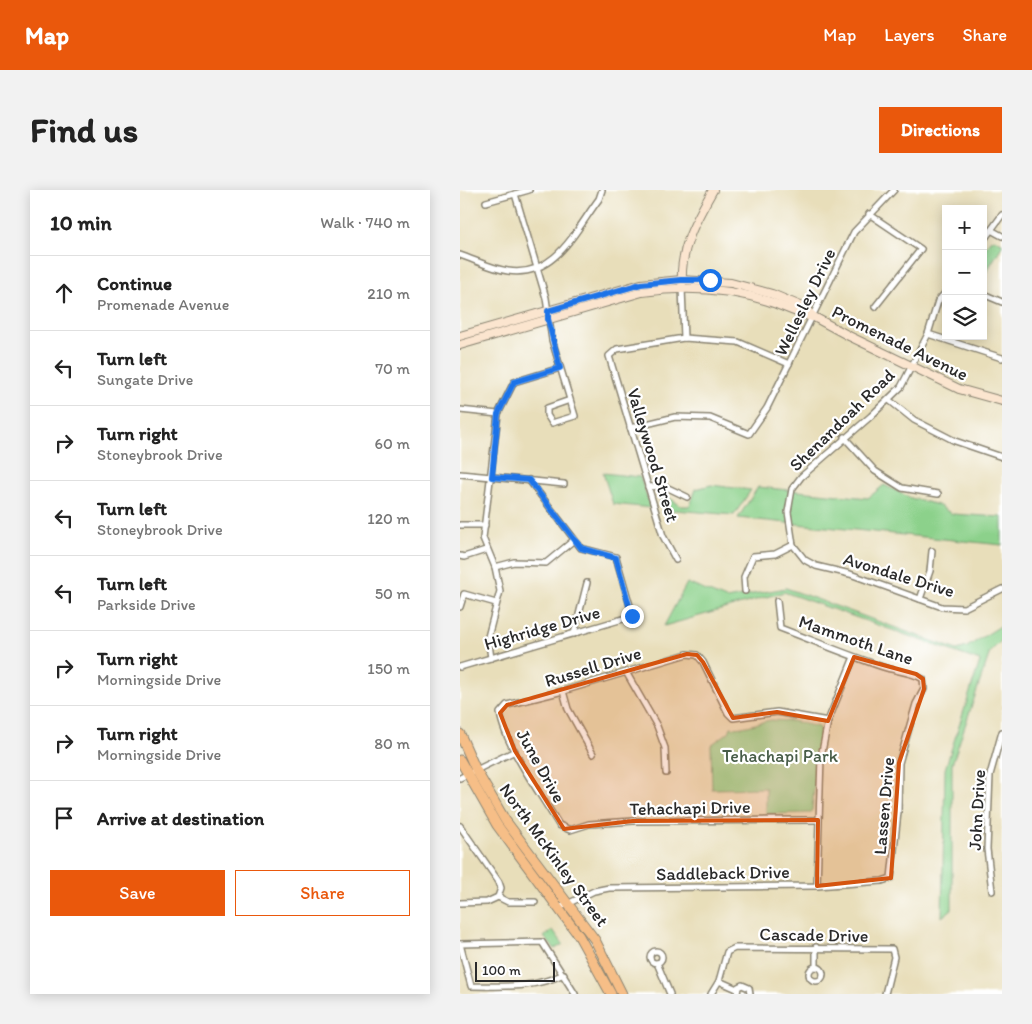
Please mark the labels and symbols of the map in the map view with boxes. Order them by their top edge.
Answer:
street label: Wellesley Drive [769,245,841,359]
route start [699,269,722,292]
street label: Promenade Avenue [828,300,972,386]
street label: Shenandoah Road [785,364,899,476]
street label: Valleywood Street [622,385,684,525]
street label: Avondale Drive [841,548,957,602]
street label: Highridge Drive [481,601,603,655]
route end [621,605,644,628]
street label: Mammoth Lane [796,610,916,670]
street label: Russell Drive [542,642,644,692]
street label: June Drive [512,725,570,807]
park label: Tehachapi Park [722,745,839,767]
street label: Lassen Drive [869,756,899,856]
street label: John Drive [964,769,990,851]
street label: North McKinley Street [495,779,613,931]
street label: Tehachapi Drive [629,796,751,820]
street label: Saddleback Drive [656,861,790,885]
street label: Cascade Drive [759,923,869,947]
scale bar [475,959,555,982]

